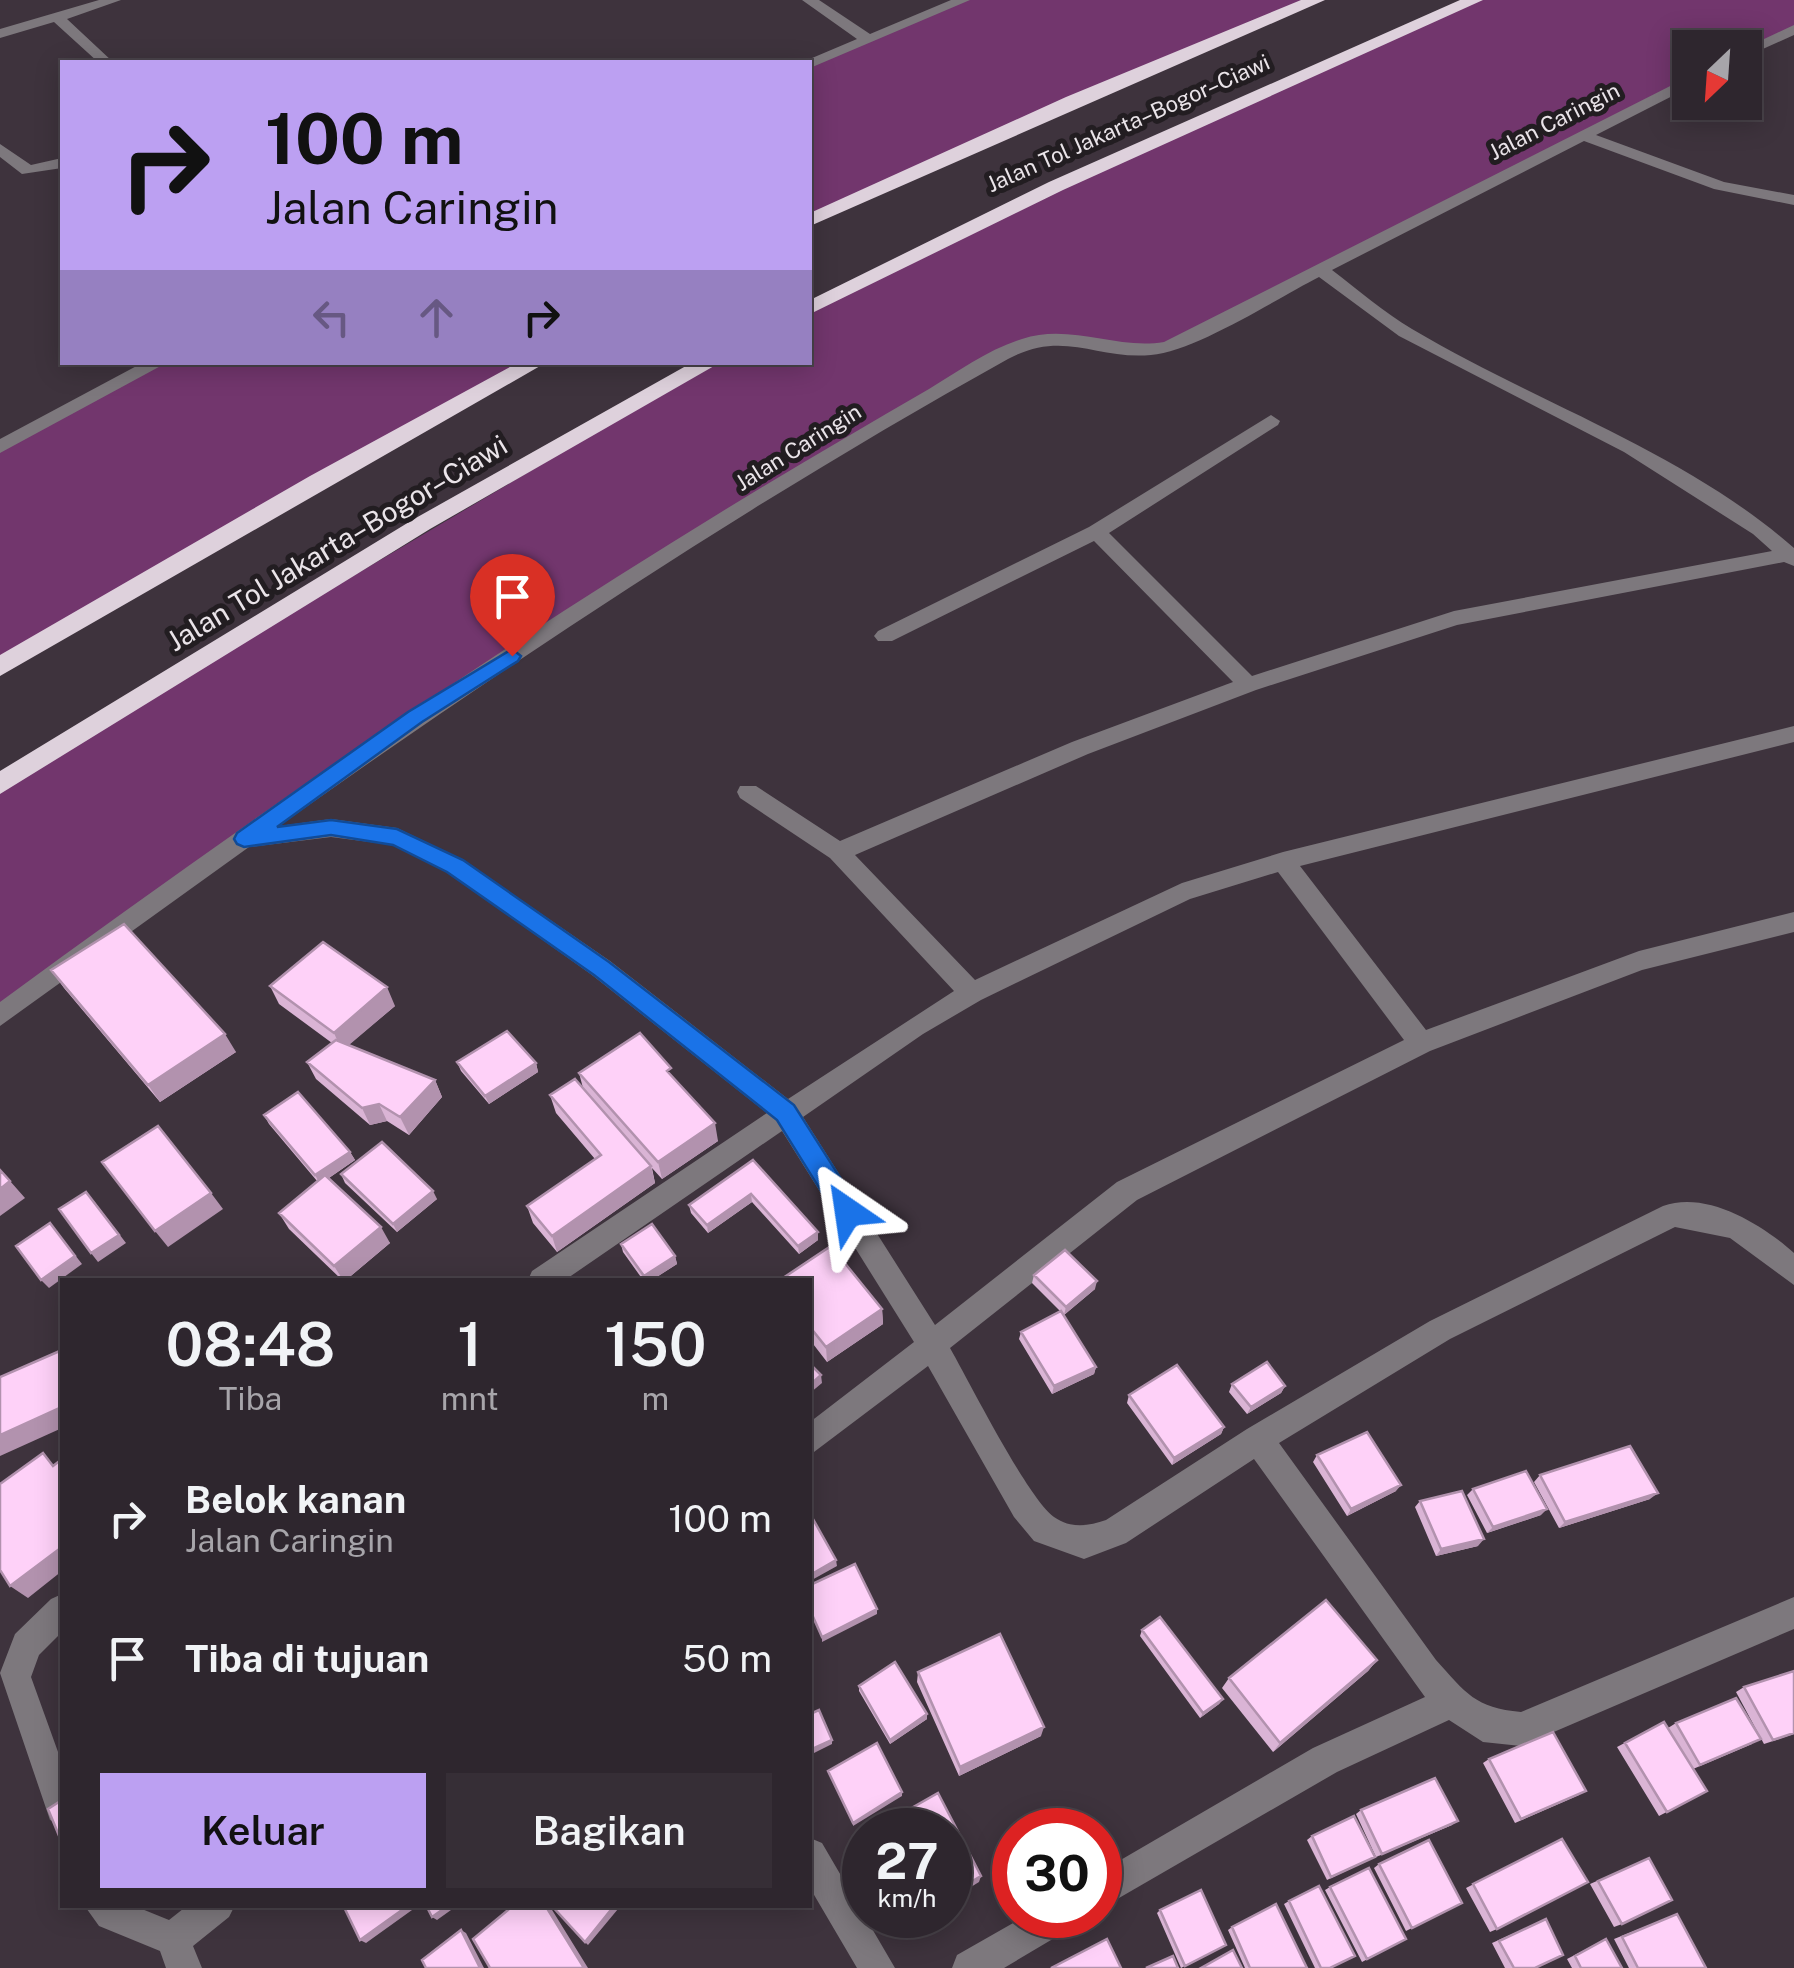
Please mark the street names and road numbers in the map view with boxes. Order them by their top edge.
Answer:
street label: Jalan Tol Jakarta–Bogor–Ciawi [982,49,1274,197]
street label: Jalan Caringin [1484,77,1624,165]
street label: Jalan Caringin [730,398,866,496]
street label: Jalan Tol Jakarta–Bogor–Ciawi [161,428,513,657]

